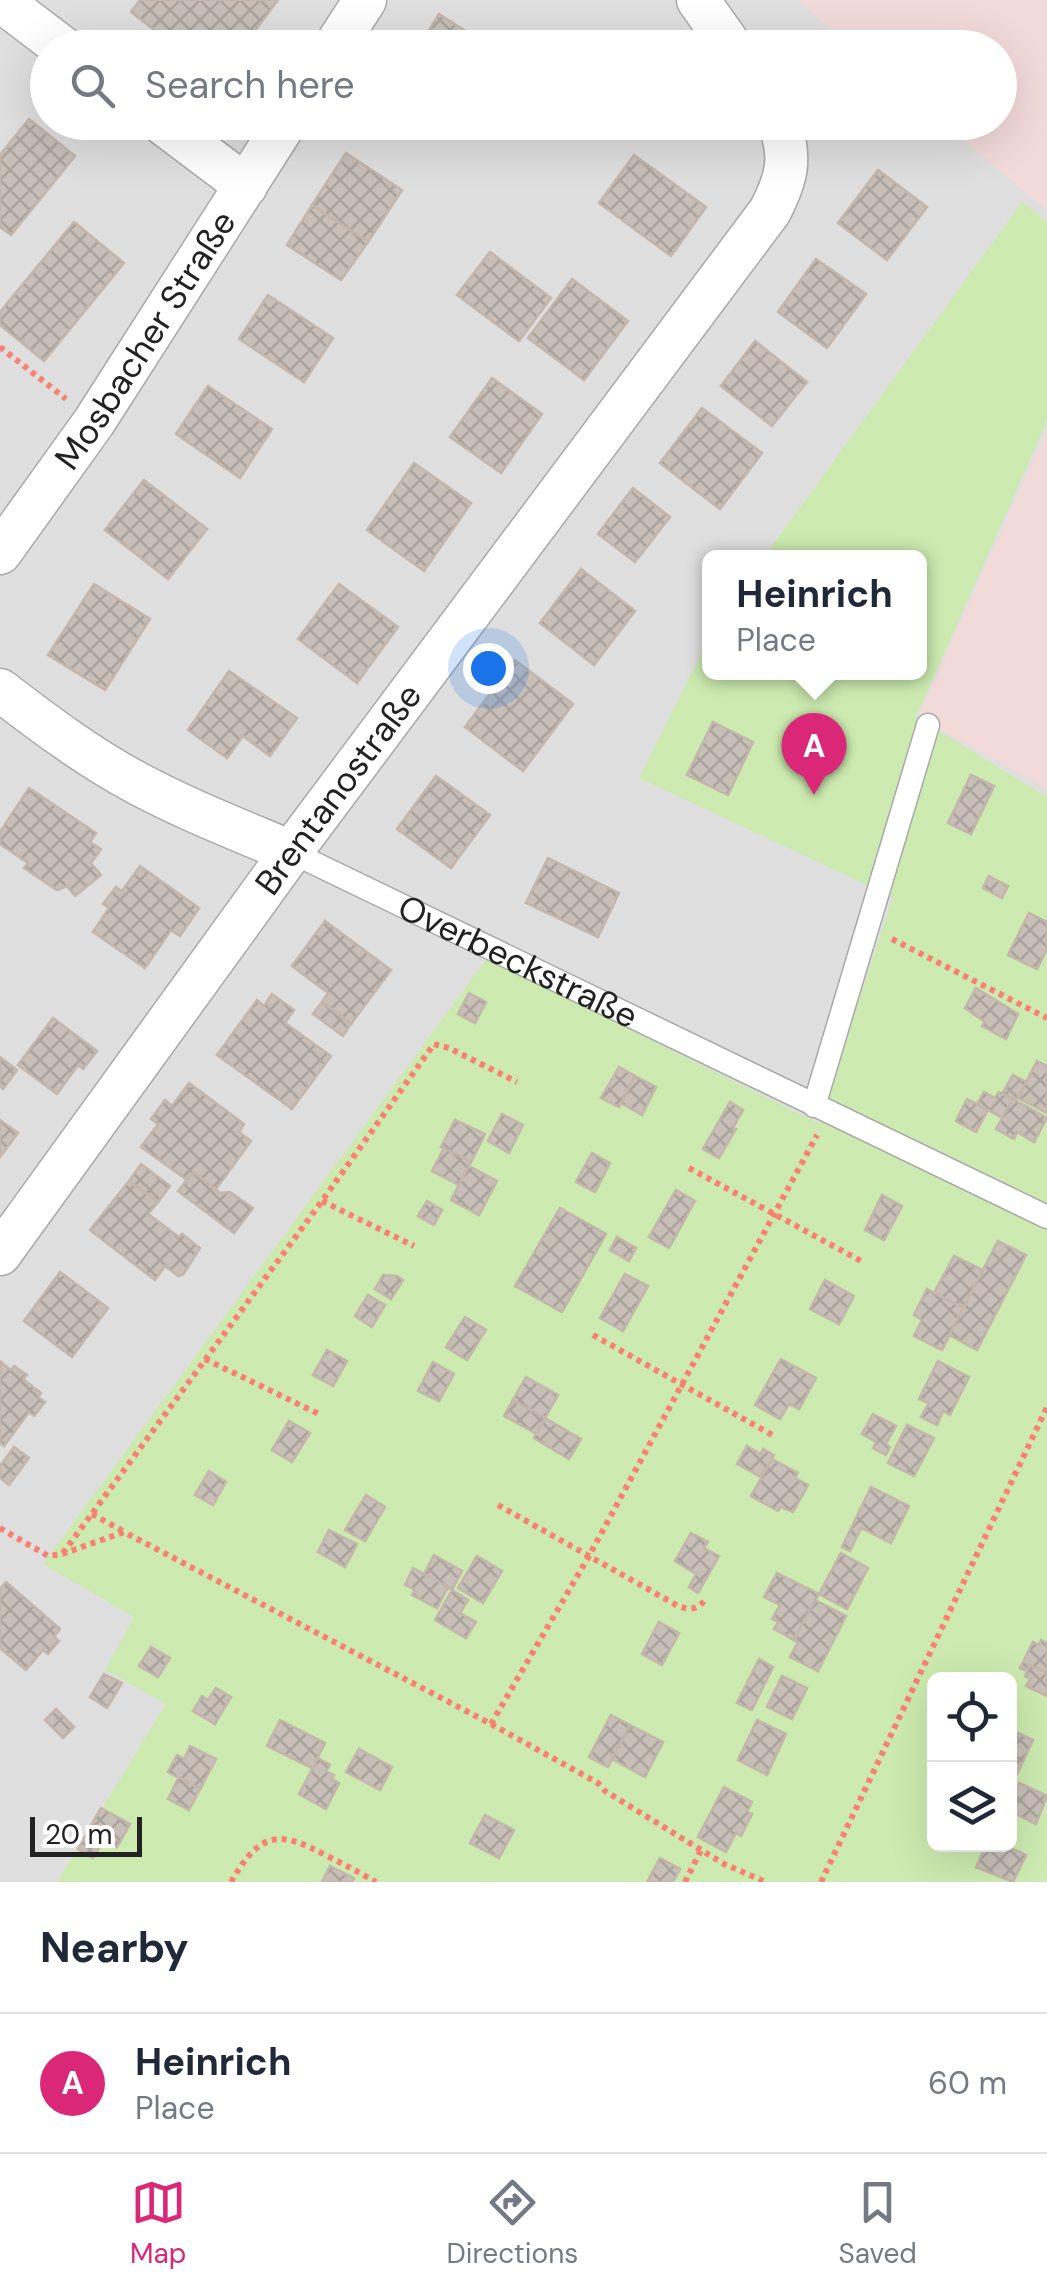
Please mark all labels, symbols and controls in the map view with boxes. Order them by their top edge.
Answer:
search box [30,30,1017,140]
icon: search [65,58,120,113]
text: Search here [145,60,355,110]
street label: Mosbacher Straße [44,202,246,479]
popup [702,550,927,680]
text: Heinrich [736,569,893,619]
text: Place [736,619,816,661]
your location [463,643,514,694]
street label: Brentanostraße [245,674,432,904]
pin: A [782,712,846,795]
street label: Overbeckstraße [390,884,645,1039]
map controls [927,1672,1017,1852]
button: locate [927,1672,1017,1762]
button: layers [927,1762,1017,1852]
scale bar [30,1812,142,1856]
text: 20 m [45,1816,112,1853]
text: Nearby [40,1920,189,1975]
text: Heinrich [135,2037,291,2087]
text: A [61,2062,84,2104]
text: 60 m [928,2062,1007,2104]
text: Place [135,2087,215,2129]
tab: Map [130,2175,186,2272]
tab: Directions [447,2175,578,2272]
tab: Saved [838,2175,917,2272]

